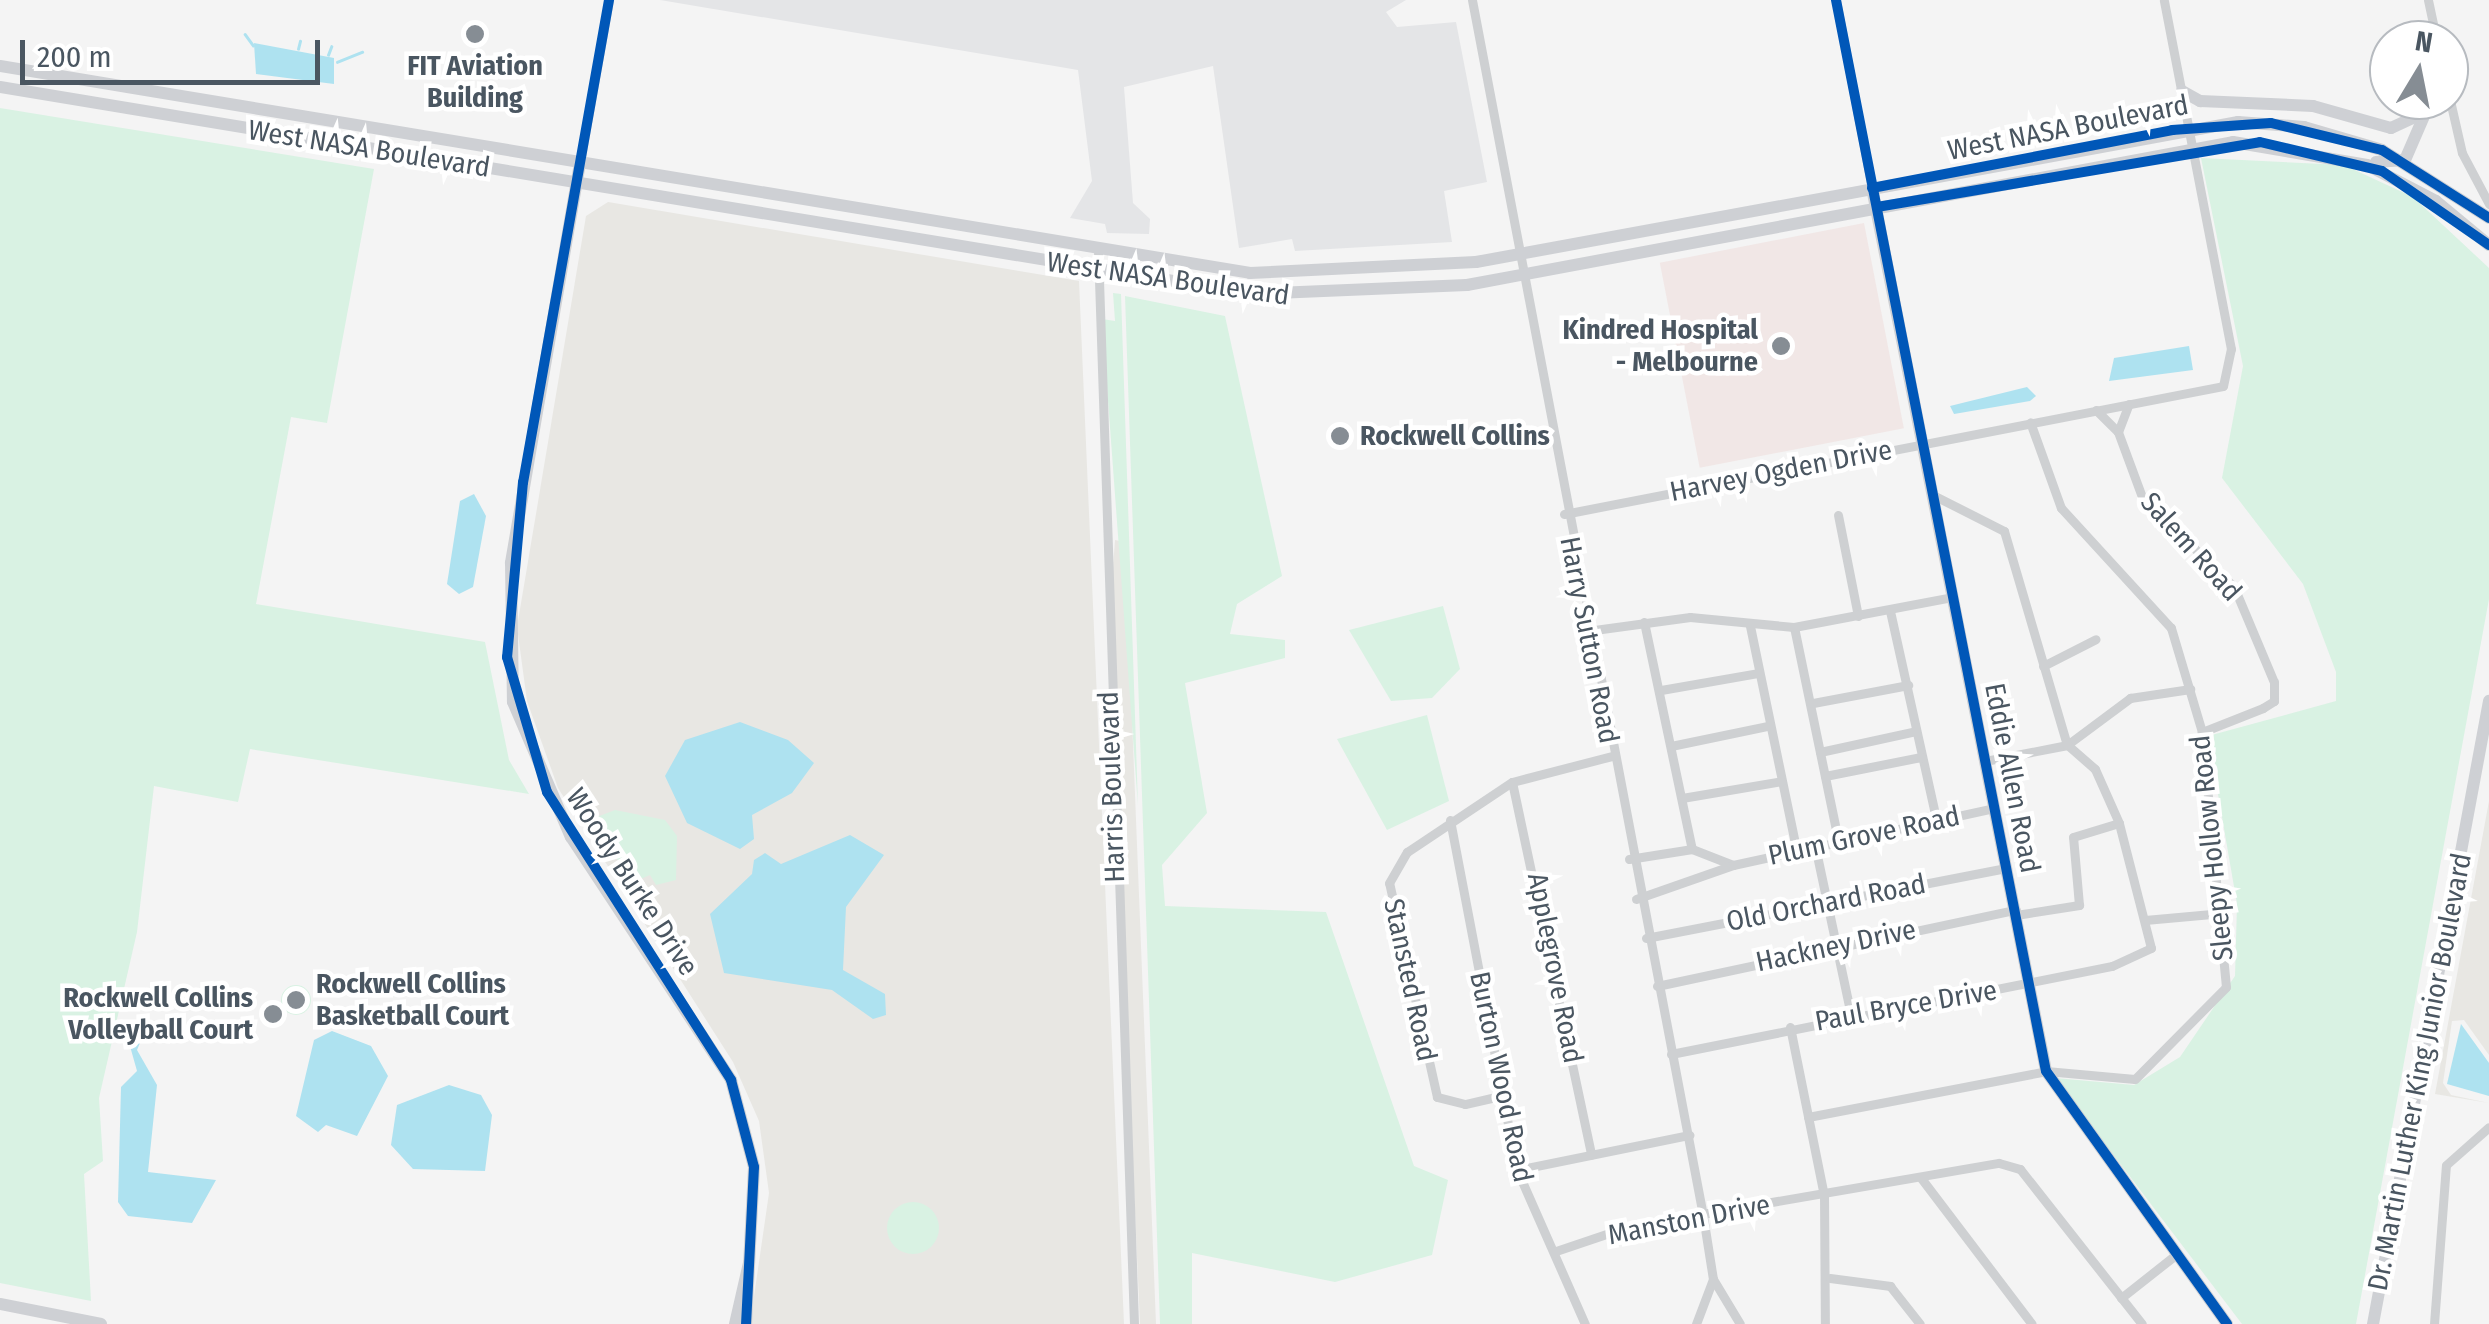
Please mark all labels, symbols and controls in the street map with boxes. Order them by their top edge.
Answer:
scale bar [25,20,325,82]
north arrow [2369,20,2469,120]
marker: FIT Aviation Building [464,23,486,45]
text: N [2413,24,2435,60]
text: 200 m [37,39,112,75]
place label: FIT Aviation Building [407,49,543,115]
street label: West NASA Boulevard [1945,88,2191,168]
street label: West NASA Boulevard [246,113,492,185]
street label: West NASA Boulevard [1045,245,1291,313]
place label: Kindred Hospital - Melbourne [1562,313,1758,379]
marker: Kindred Hospital - Melbourne [1768,333,1794,359]
place label: Rockwell Collins [1360,419,1550,453]
marker: Rockwell Collins [1329,425,1351,447]
street label: Harvey Ogden Drive [1667,433,1895,509]
street label: Salem Road [2133,486,2249,608]
street label: Harry Sutton Road [1552,534,1626,746]
street label: Eddie Allen Road [1977,680,2047,876]
street label: Harris Boulevard [1092,691,1132,883]
street label: Sleepy Hollow Road [2183,734,2241,962]
street label: Woody Burke Drive [559,782,705,982]
street label: Plum Grove Road [1765,799,1963,873]
street label: Dr. Martin Luther King Junior Boulevard [2361,850,2479,1294]
street label: Old Orchard Road [1724,867,1928,939]
street label: Applegrove Road [1520,870,1590,1066]
street label: Stansted Road [1376,896,1444,1064]
street label: Hackney Drive [1753,913,1919,979]
place label: Rockwell Collins Basketball Court [316,967,509,1033]
street label: Burton Wood Road [1462,969,1540,1185]
street label: Paul Bryce Drive [1812,973,2000,1039]
place label: Rockwell Collins Volleyball Court [63,981,253,1047]
marker: Rockwell Collins Basketball Court [285,989,307,1011]
marker: Rockwell Collins Volleyball Court [262,1003,284,1025]
street label: Manston Drive [1605,1188,1773,1252]

